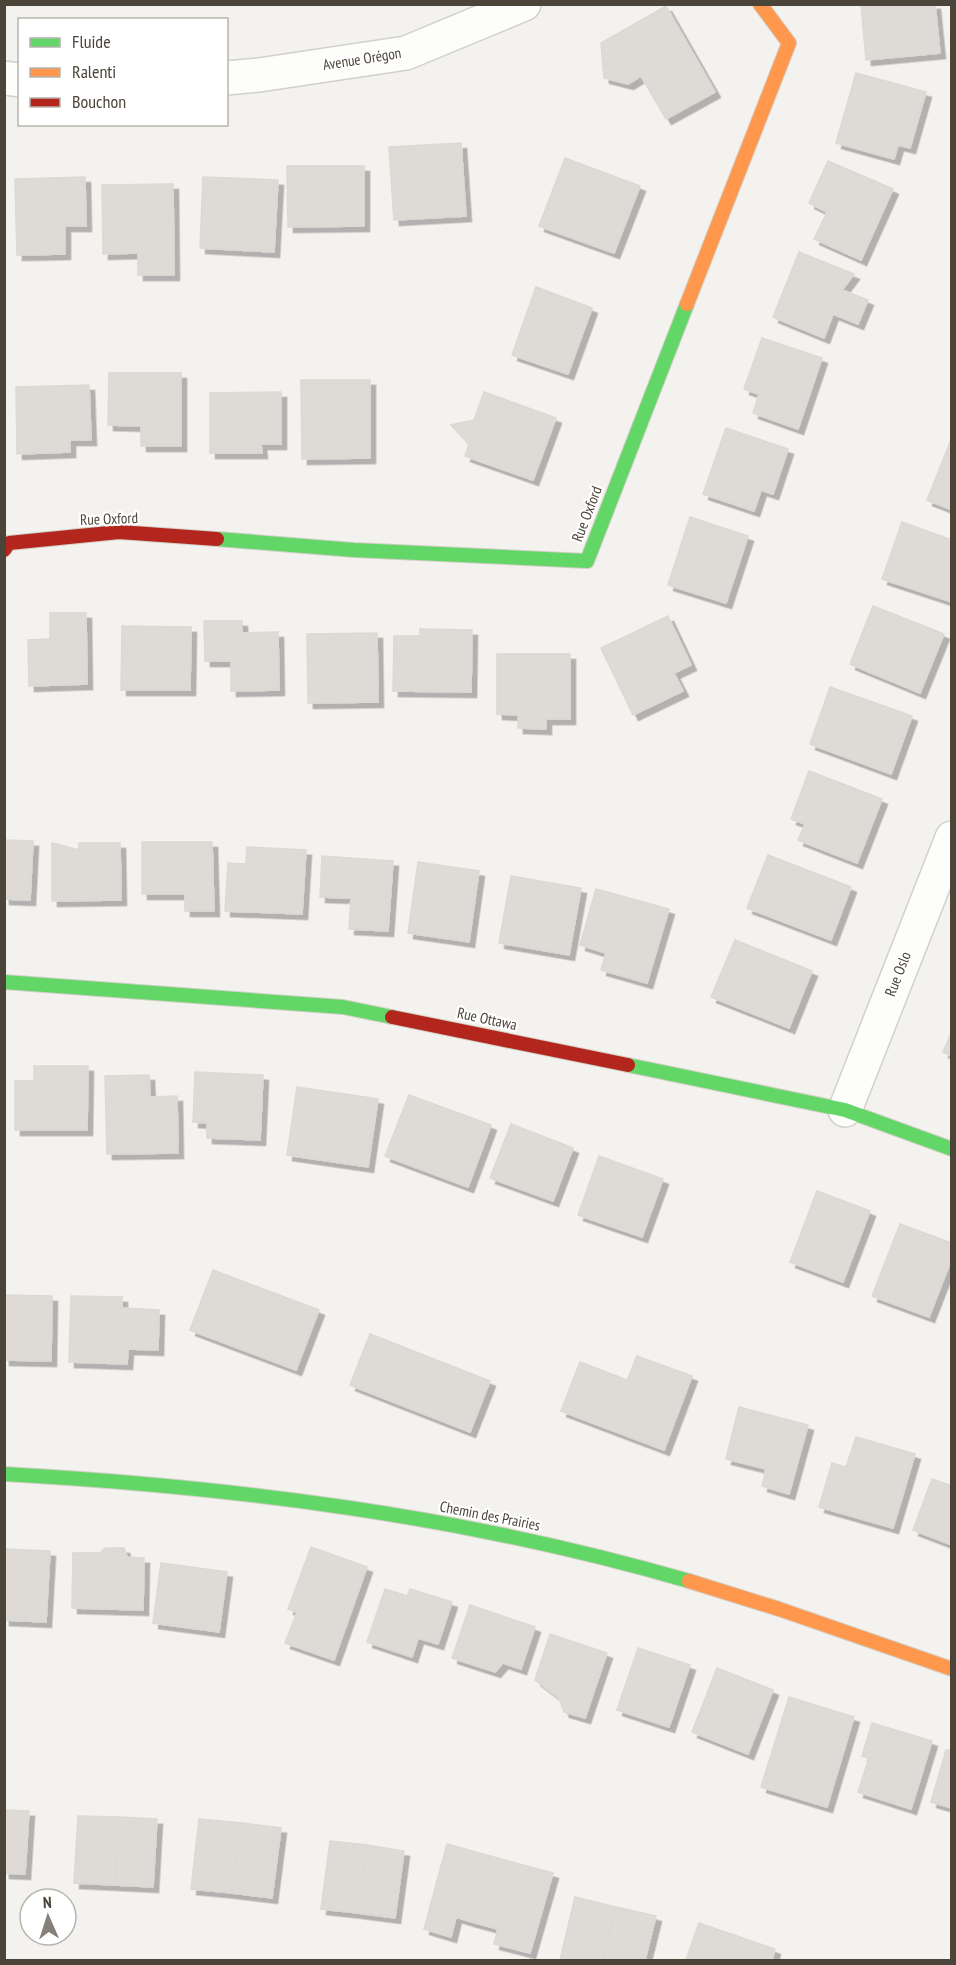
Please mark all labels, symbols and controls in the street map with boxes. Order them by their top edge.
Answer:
legend [18,18,228,126]
text: Fluide [72,30,111,53]
street label: Avenue Orégon [321,43,402,74]
text: Ralenti [72,60,116,83]
text: Bouchon [72,90,126,113]
street label: Rue Oxford [567,483,606,544]
street label: Rue Oxford [80,508,138,529]
street label: Rue Oslo [880,949,915,999]
street label: Rue Ottawa [456,1003,519,1034]
street label: Chemin des Prairies [438,1496,542,1535]
north arrow [18,1887,78,1947]
text: N [42,1892,52,1912]

